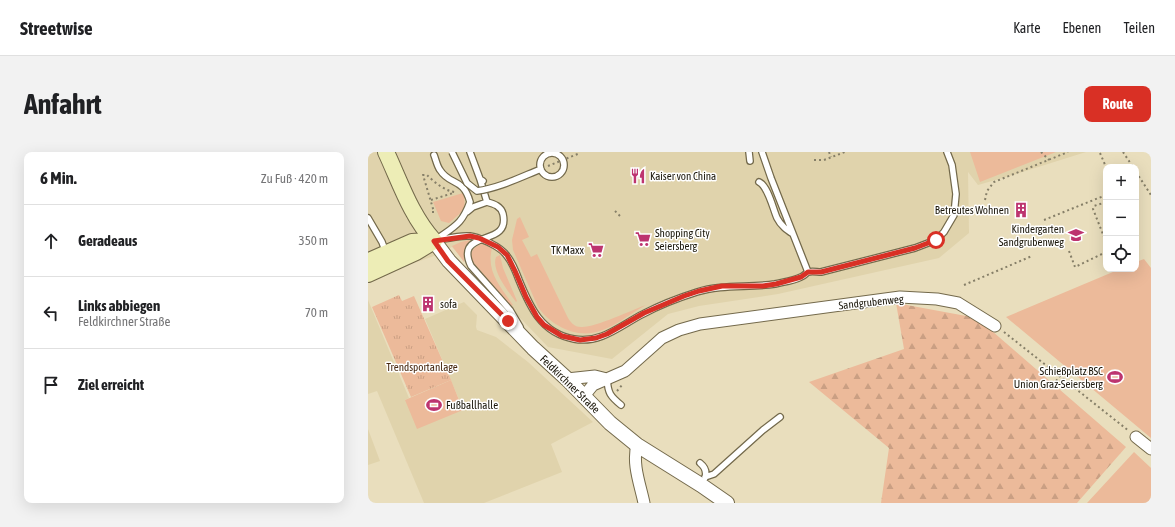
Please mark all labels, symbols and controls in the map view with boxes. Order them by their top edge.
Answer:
text: Streetwise [20,17,93,39]
text: Karte [1013,20,1040,36]
text: Ebenen [1062,20,1101,36]
text: Teilen [1123,20,1155,36]
button: Route [1084,86,1151,122]
text: Anfahrt [24,88,102,120]
map controls [1103,164,1139,272]
button: + [1103,164,1139,200]
restaurant icon: Kaiser von China [629,167,647,185]
text: 6 Min. [40,168,77,188]
place label: Kaiser von China [650,170,716,182]
text: Zu Fuß · 420 m [261,171,328,186]
button: − [1103,200,1139,236]
building icon: Betreutes Wohnen [1012,201,1030,219]
place label: Betreutes Wohnen [935,204,1009,216]
place label: Kindergarten Sandgrubenweg [999,223,1064,248]
school or university icon: Kindergarten Sandgrubenweg [1067,226,1085,244]
place label: Shopping City Seiersberg [655,227,710,252]
icon: ahead [40,230,62,252]
supermarket icon: Shopping City Seiersberg [634,230,652,248]
route start [927,231,945,249]
text: Geradeaus [78,232,137,249]
text: 350 m [299,233,328,248]
button: locate [1103,236,1139,272]
supermarket icon: TK Maxx [587,241,605,259]
place label: TK Maxx [551,244,585,256]
street label: Sandgrubenweg [838,293,904,311]
building icon: sofa [419,295,437,313]
text: Links abbiegen [78,297,160,314]
place label: sofa [440,298,457,310]
icon: left [40,302,62,324]
text: 70 m [305,305,328,320]
route end [499,312,517,330]
text: Feldkirchner Straße [78,314,170,329]
street label: Feldkirchner Straße [538,353,602,415]
park label: Trendsportanlage [386,361,458,373]
place label: Schießplatz BSC Union Graz-Seiersberg [1014,365,1103,390]
sports icon: Schießplatz BSC Union Graz-Seiersberg [1106,368,1124,386]
icon: arrive [40,374,62,396]
text: Ziel erreicht [78,376,144,393]
sports icon: Fußballhalle [425,396,443,414]
place label: Fußballhalle [446,399,498,411]

